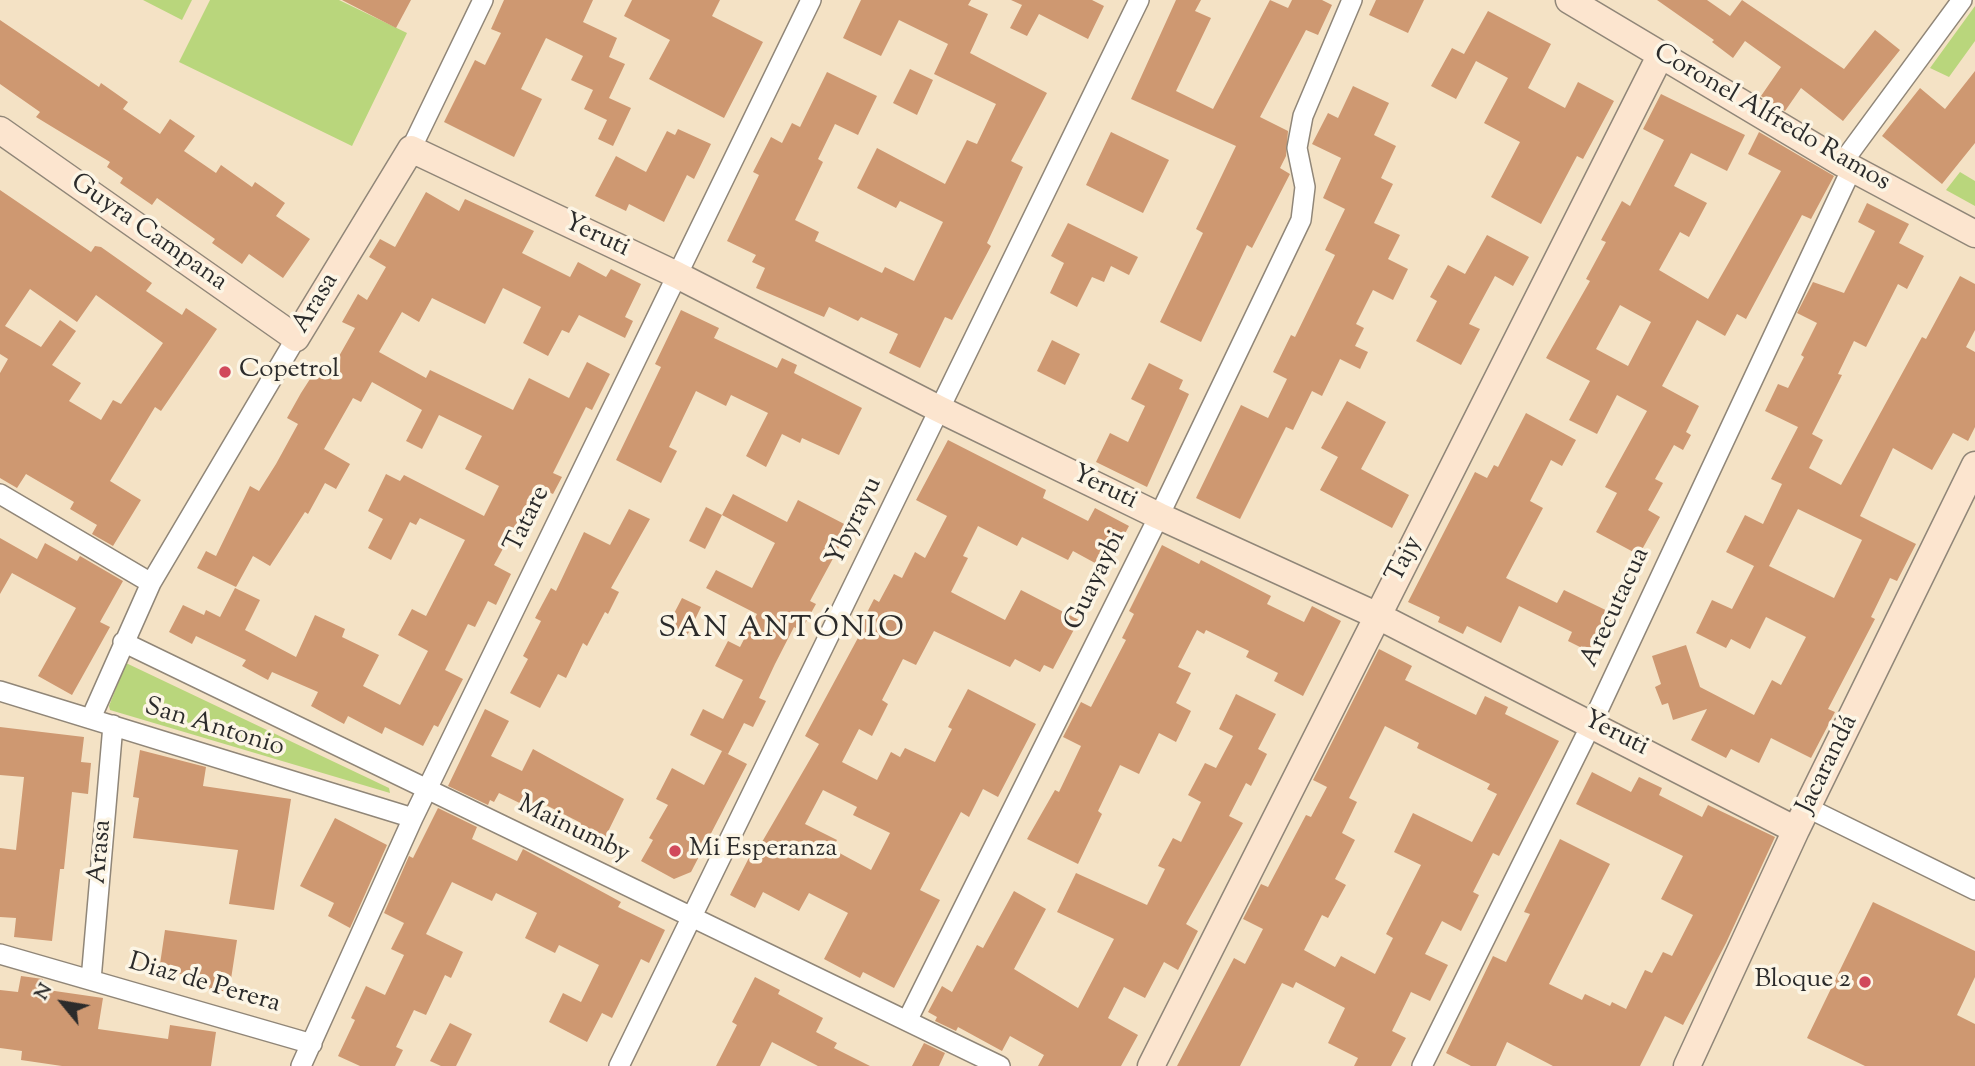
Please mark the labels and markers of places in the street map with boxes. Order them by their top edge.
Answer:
place label: Copetrol [239,356,340,388]
marker: Copetrol [217,364,233,380]
place label: Mi Esperanza [689,835,837,867]
marker: Mi Esperanza [667,843,683,859]
place label: Bloque 2 [1754,966,1851,998]
marker: Bloque 2 [1857,974,1873,990]

